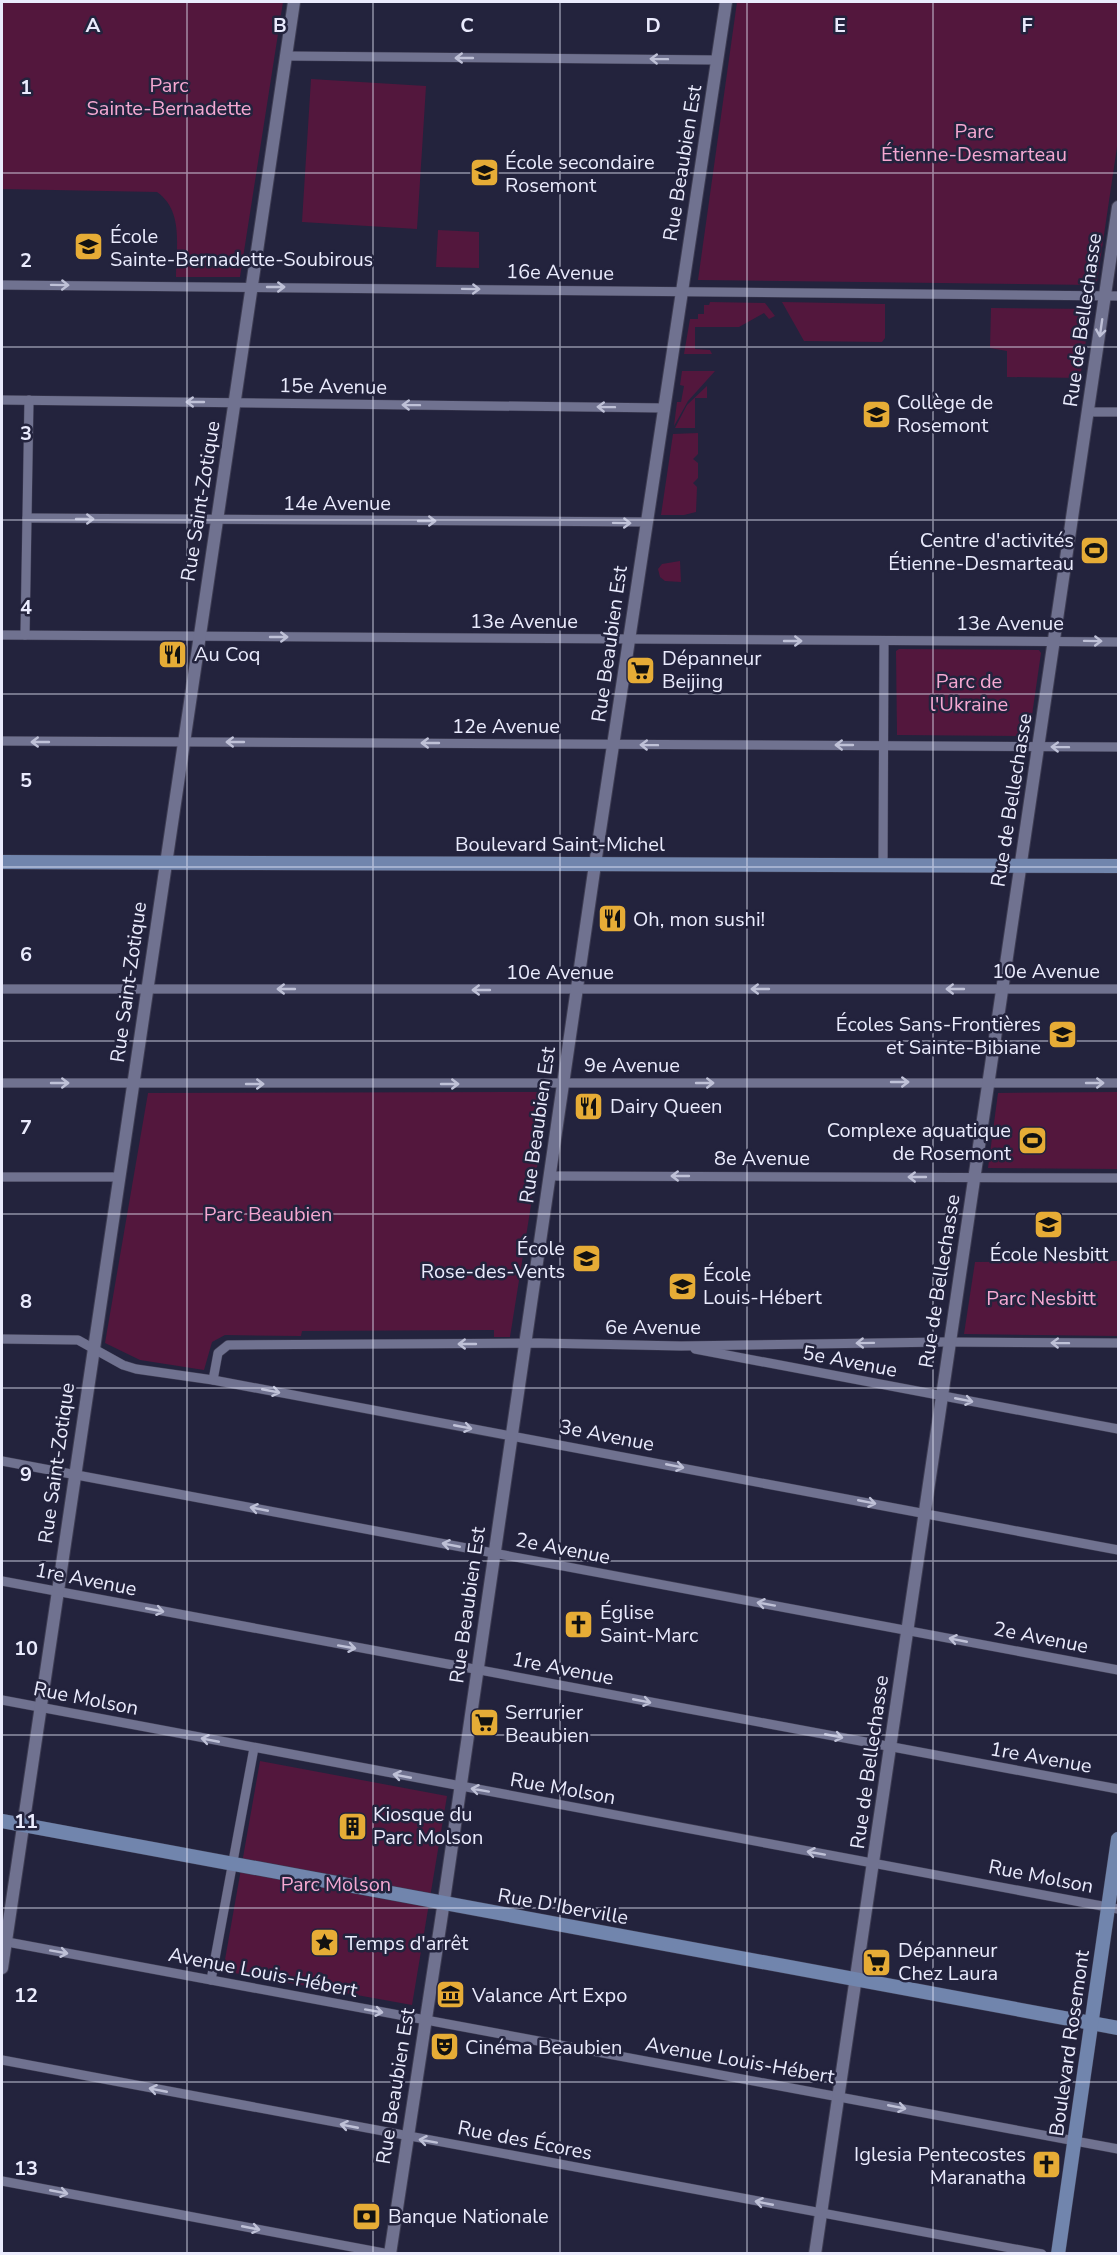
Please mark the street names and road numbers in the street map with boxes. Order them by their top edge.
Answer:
street label: Rue Beaubien Est [657,82,708,243]
street label: Rue de Bellechasse [1057,231,1108,409]
street label: 16e Avenue [506,258,614,287]
street label: 15e Avenue [279,372,387,401]
street label: Rue Saint-Zotique [174,419,227,583]
street label: 14e Avenue [283,490,391,517]
street label: Rue Beaubien Est [585,563,634,724]
street label: 13e Avenue [470,608,578,635]
street label: 13e Avenue [956,610,1064,637]
street label: Rue de Bellechasse [984,711,1039,889]
street label: 12e Avenue [452,713,560,740]
street label: Boulevard Saint-Michel [455,831,665,858]
street label: Rue Saint-Zotique [104,900,153,1064]
street label: 10e Avenue [992,958,1100,985]
street label: 10e Avenue [506,959,614,986]
street label: Rue Beaubien Est [513,1044,562,1205]
street label: 9e Avenue [584,1052,680,1079]
street label: 8e Avenue [714,1145,810,1172]
street label: Rue de Bellechasse [912,1192,967,1370]
street label: 6e Avenue [605,1314,701,1341]
street label: 5e Avenue [800,1339,900,1384]
street label: Rue Saint-Zotique [32,1381,81,1545]
street label: 3e Avenue [557,1413,657,1458]
street label: Rue Beaubien Est [443,1524,492,1685]
street label: 2e Avenue [513,1526,613,1571]
street label: 1re Avenue [33,1556,139,1603]
street label: 2e Avenue [991,1615,1091,1660]
street label: 1re Avenue [510,1645,616,1692]
street label: Rue de Bellechasse [844,1673,895,1851]
street label: Rue Molson [31,1675,141,1722]
street label: 1re Avenue [988,1735,1094,1780]
street label: Rue Molson [508,1766,618,1811]
street label: Rue Molson [986,1853,1096,1900]
street label: Rue D'Iberville [496,1882,630,1931]
street label: Avenue Louis-Hébert [166,1941,361,2004]
street label: Boulevard Rosemont [1043,1947,1096,2138]
street label: Rue Beaubien Est [370,2005,421,2166]
street label: Avenue Louis-Hébert [643,2031,838,2091]
street label: Rue des Écores [455,2114,594,2167]

